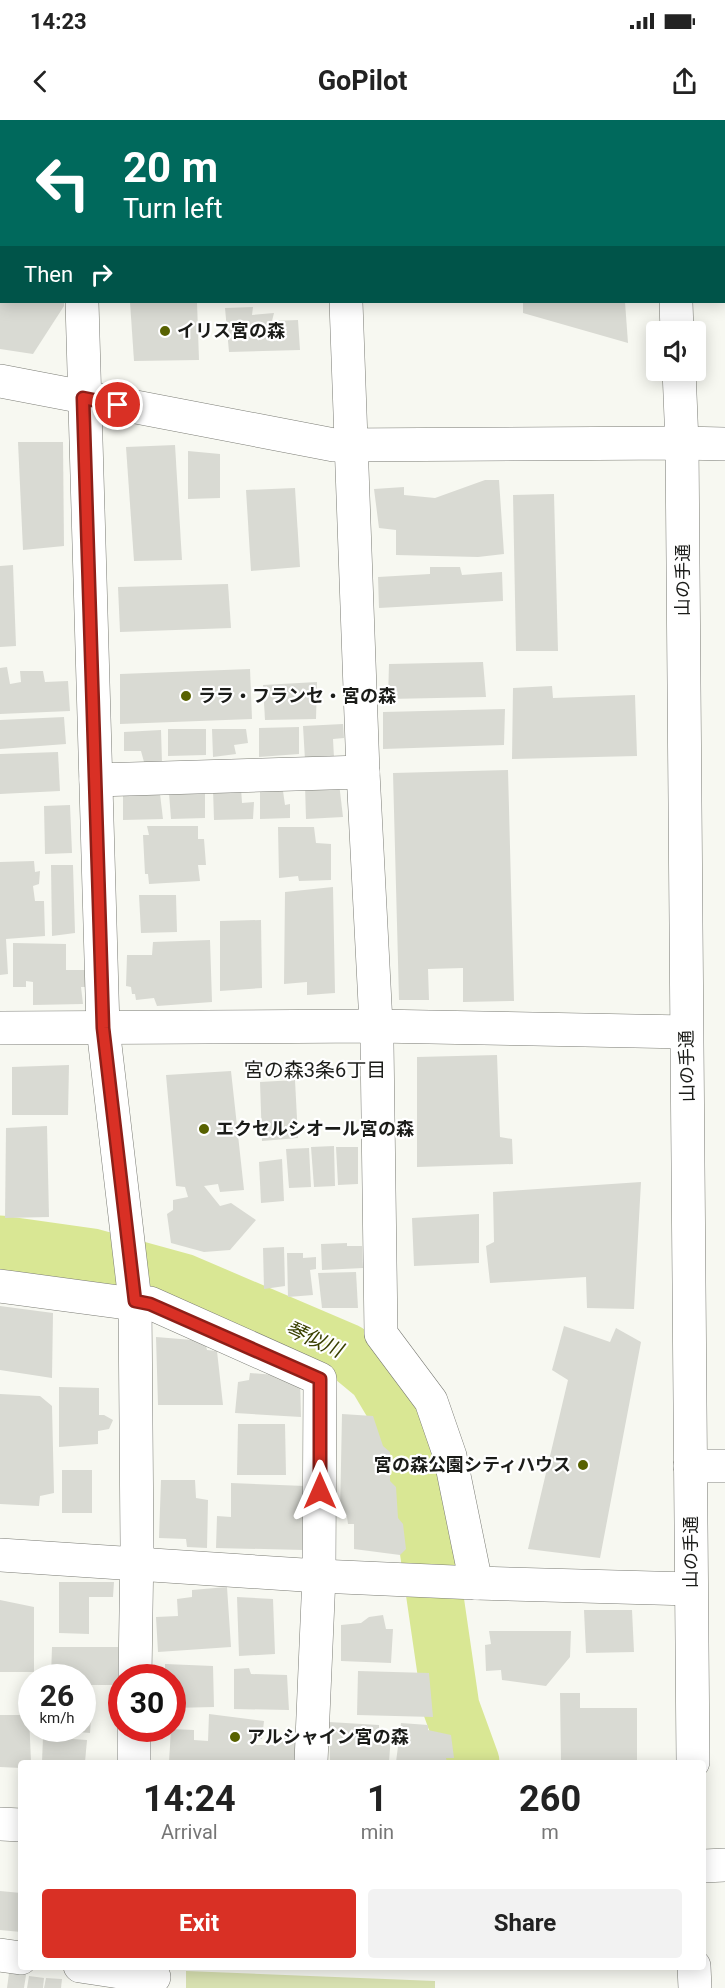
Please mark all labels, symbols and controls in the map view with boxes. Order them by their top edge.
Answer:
text: 14:23 [30,9,87,34]
icon: back [24,65,57,98]
text: GoPilot [318,65,407,97]
icon: share [668,65,701,98]
text: 20 m [123,143,218,192]
icon: left [24,144,102,222]
text: Turn left [123,193,223,225]
icon: right [85,258,118,291]
text: Then [24,262,73,287]
place label: イリス宮の森 [177,320,285,341]
map controls [646,321,706,381]
button: sound [646,321,706,381]
marker: イリス宮の森 [158,324,172,338]
pin [92,379,143,430]
icon: arrive [101,388,134,421]
street label: 山の手通 [672,544,693,616]
place label: ララ・フランセ・宮の森 [198,685,396,706]
marker: ララ・フランセ・宮の森 [179,689,193,703]
street label: 山の手通 [675,1030,698,1102]
district label: 宮の森3条6丁目 [244,1058,386,1082]
place label: エクセルシオール宮の森 [216,1118,414,1139]
marker: エクセルシオール宮の森 [197,1122,211,1136]
water label: 琴似川 [282,1316,348,1363]
place label: 宮の森公園シティハウス [374,1454,571,1475]
marker: 宮の森公園シティハウス [576,1458,590,1472]
position arrow [288,1459,352,1523]
street label: 山の手通 [680,1516,701,1588]
speed limit sign: 30 [108,1664,186,1742]
text: 26 [40,1678,74,1713]
text: km/h [39,1709,75,1727]
place label: アルシャイン宮の森 [247,1726,409,1747]
marker: アルシャイン宮の森 [228,1730,242,1744]
text: 14:24 [143,1778,236,1820]
text: 1 [367,1778,388,1820]
text: 260 [519,1778,581,1820]
text: Arrival [161,1820,218,1844]
text: min [361,1820,394,1844]
text: m [541,1820,559,1844]
button: Exit [42,1889,356,1958]
button: Share [368,1889,682,1958]

